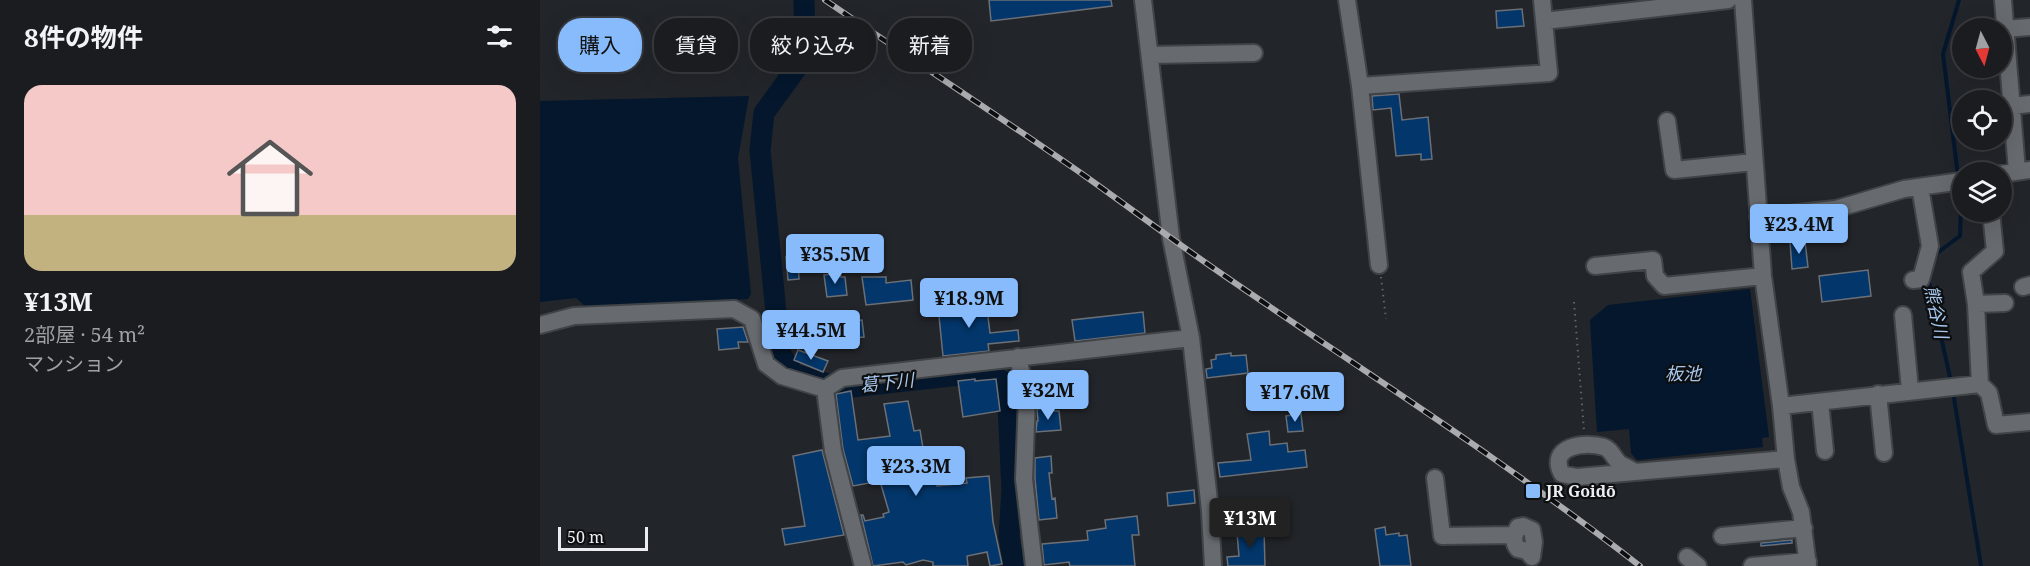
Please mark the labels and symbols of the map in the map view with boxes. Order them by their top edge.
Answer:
north arrow [1952,18,2012,78]
pin: ¥23.4M [1750,204,1848,255]
pin: ¥35.5M [786,234,884,285]
pin: ¥18.9M [920,278,1018,329]
water label: 熊谷川 [1920,283,1955,343]
pin: ¥44.5M [762,310,860,361]
water label: 板池 [1665,361,1703,385]
water label: 葛下川 [859,367,917,397]
pin: ¥32M [1012,370,1084,421]
pin: ¥17.6M [1246,372,1344,423]
pin: ¥23.3M [867,446,965,497]
place label: JR Goidō [1545,480,1616,502]
marker: JR Goidō [1524,482,1542,500]
pin: ¥13M [1214,498,1286,549]
scale bar [558,524,648,552]

